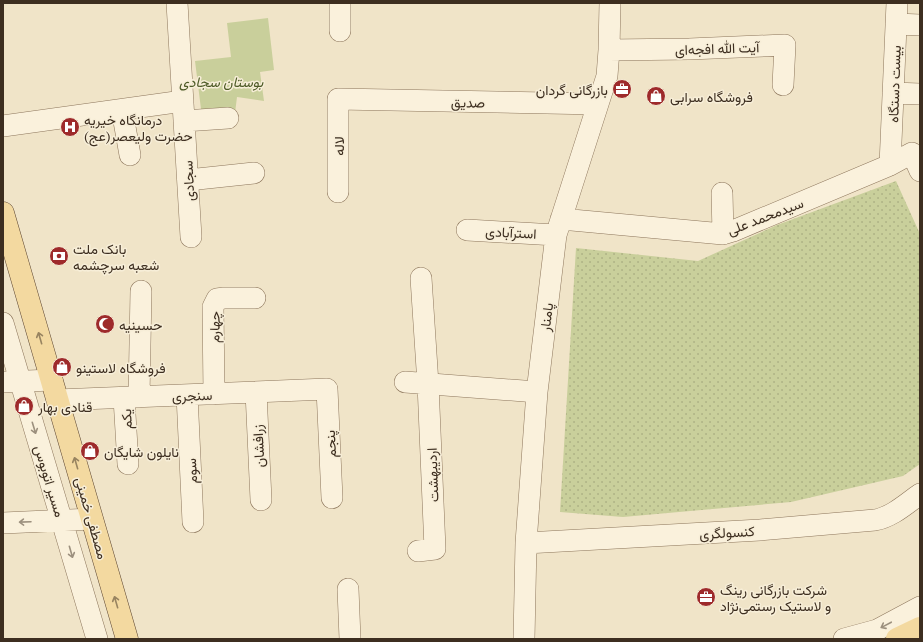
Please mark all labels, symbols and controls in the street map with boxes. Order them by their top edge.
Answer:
street label: آیت الله افجه‌ای [674,37,761,59]
street label: بیست دستگاه [883,45,905,123]
park label: بوستان سجادی [179,72,264,91]
office icon: بازرگانی گردان [611,78,633,100]
place label: بازرگانی گردان [536,80,608,99]
shop icon: فروشگاه سرابی [645,85,667,107]
place label: فروشگاه سرابی [670,87,753,106]
street label: صدیق [451,92,486,112]
place label: درمانگاه خیریه حضرت ولیعصر(عج) [84,110,193,147]
hospital icon: درمانگاه خیریه حضرت ولیعصر(عج) [59,116,81,138]
street label: لاله [329,136,348,156]
street label: سجادی [177,160,199,202]
street label: سیدمحمد علی [724,193,806,239]
street label: استرآبادی [485,221,537,243]
place label: بانک ملت شعبه سرچشمه [73,239,159,275]
bank icon: بانک ملت شعبه سرچشمه [48,245,70,267]
street label: پامنار [535,302,558,334]
street label: چهارم [204,311,225,343]
mosque icon: حسینیه [94,313,116,335]
place label: حسینیه [119,315,162,334]
one-way arrow [36,332,43,345]
shop icon: فروشگاه لاستینو [51,356,73,378]
place label: فروشگاه لاستینو [76,358,166,377]
street label: سنجری [171,385,213,405]
shop icon: قنادی بهار [13,395,35,417]
place label: قنادی بهار [37,397,92,416]
street label: یکم [116,408,136,430]
one-way arrow [31,421,38,434]
street label: زرافشان [247,424,269,468]
street label: پنجم [320,430,341,458]
shop icon: نايلون شايگان [79,440,101,462]
place label: نايلون شايگان [104,442,179,461]
street label: مسیر اتوبوس [30,443,70,519]
street label: اردیبهشت [422,447,442,503]
one-way arrow [71,457,79,470]
street label: سوم [181,458,201,484]
street label: مصطفی خمینی [71,475,113,561]
one-way arrow [19,518,32,526]
street label: کنسولگری [699,521,755,543]
one-way arrow [68,545,75,558]
place label: شرکت بازرگانی رینگ و لاستیک رستمی‌نژاد [720,580,831,615]
office icon: شرکت بازرگانی رینگ و لاستیک رستمی‌نژاد [695,586,717,608]
one-way arrow [112,595,119,608]
one-way arrow [880,622,892,629]

